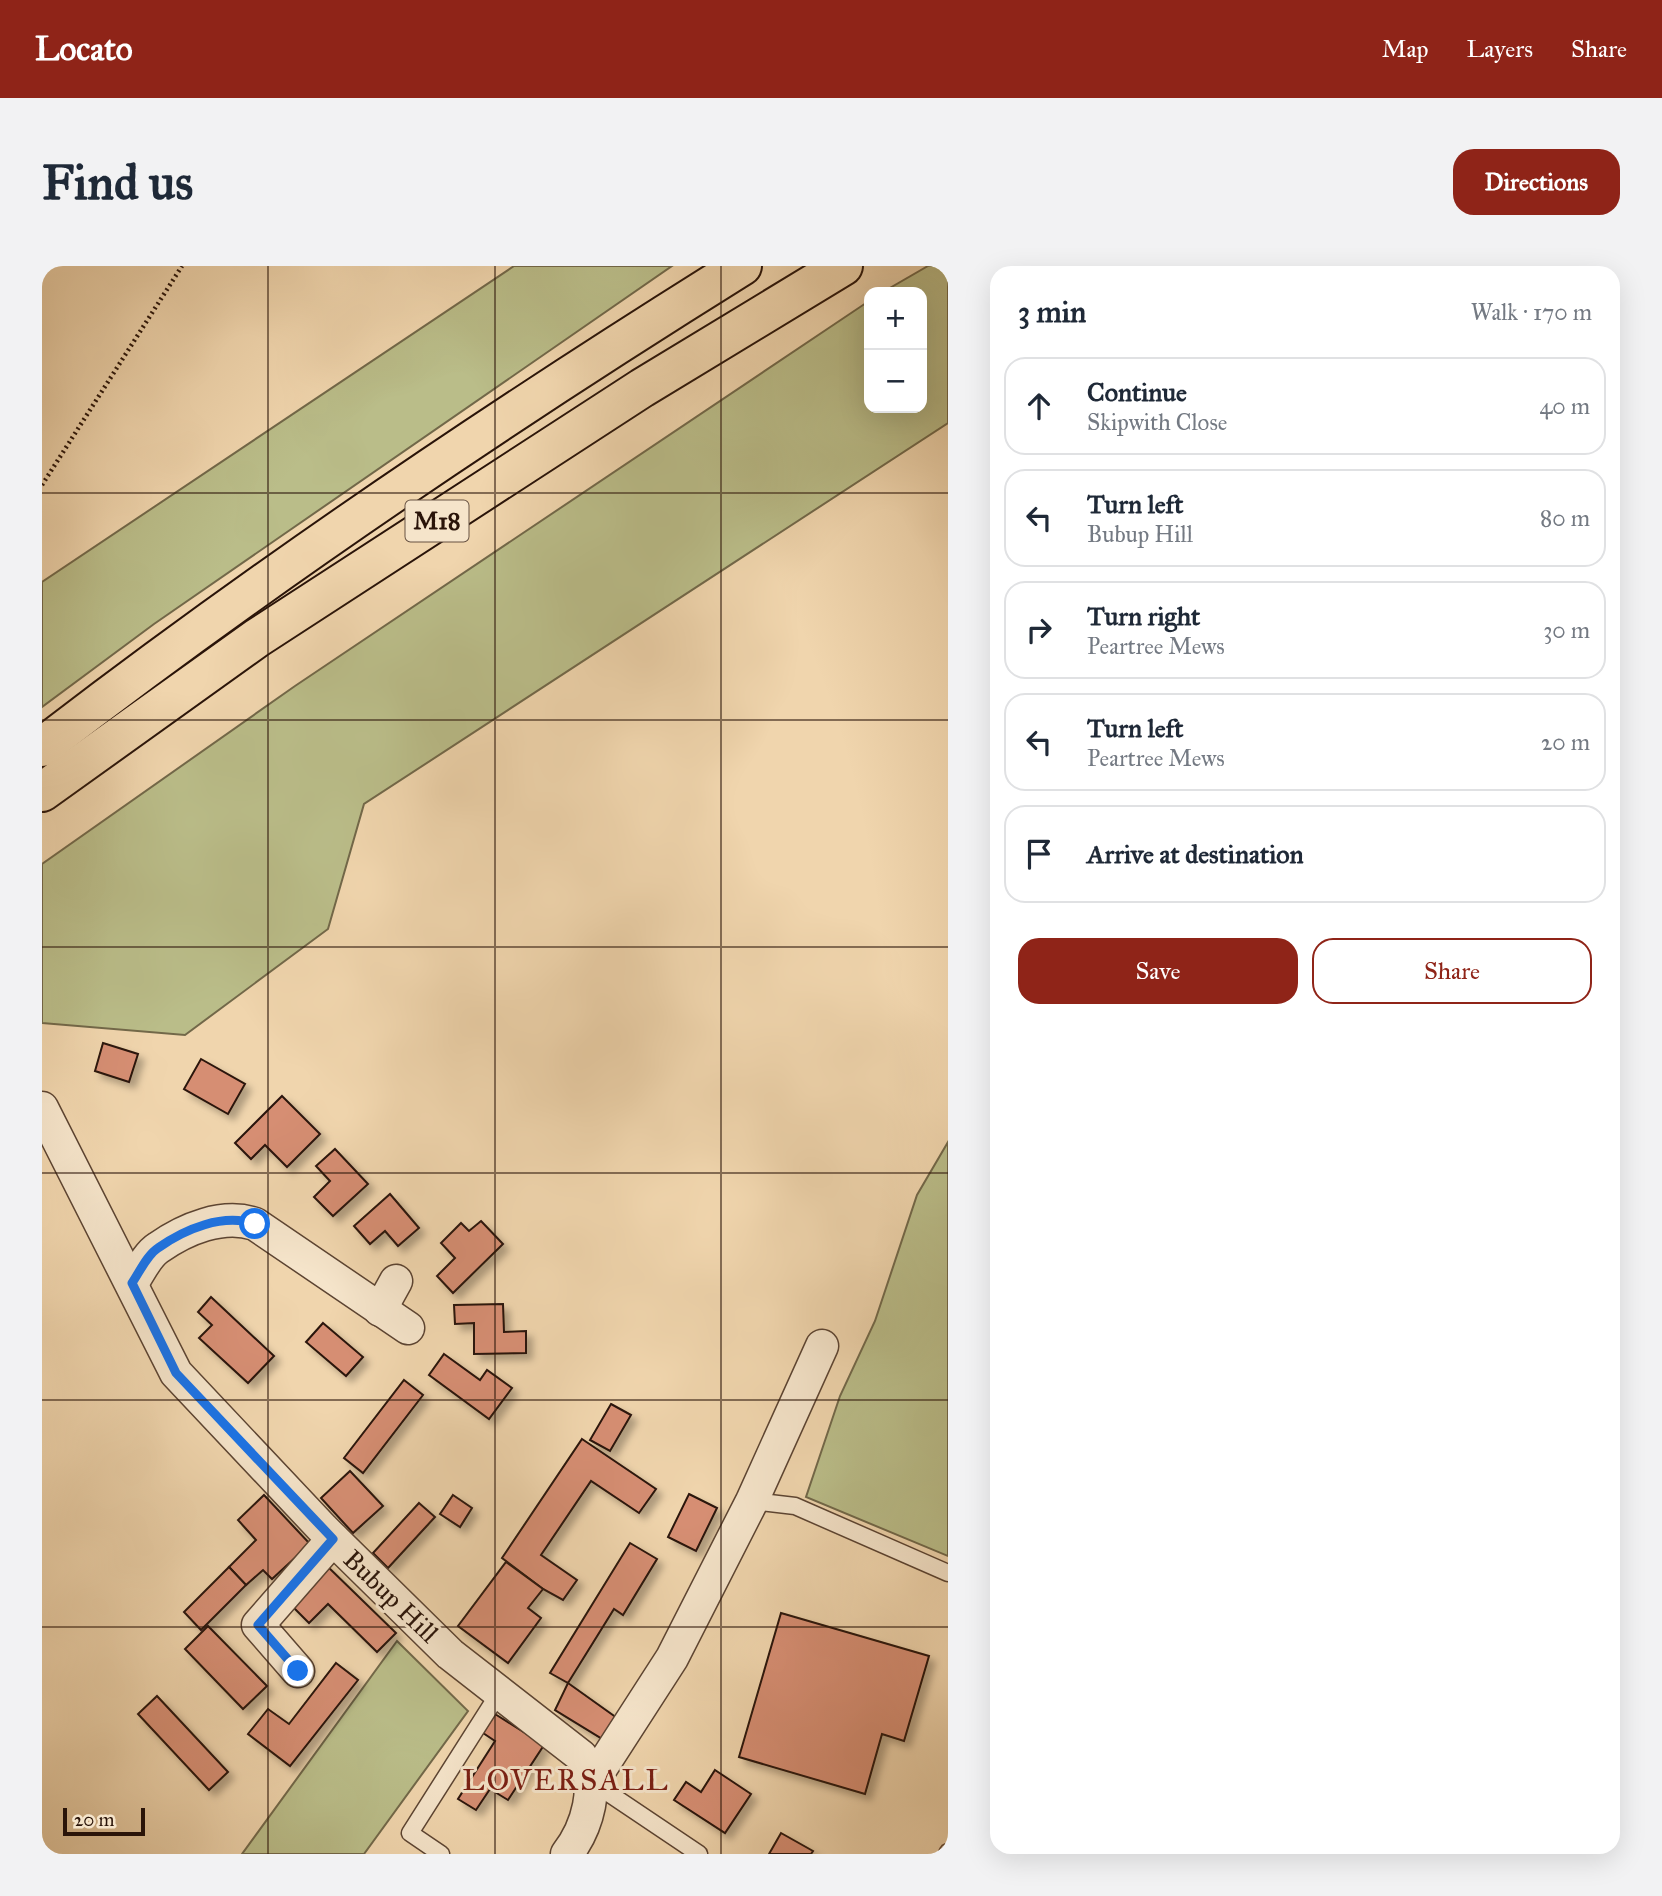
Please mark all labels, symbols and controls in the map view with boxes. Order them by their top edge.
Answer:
text: Locato [35,29,133,69]
text: Map [1382,34,1429,64]
text: Layers [1467,34,1533,64]
text: Share [1571,34,1627,64]
button: Directions [1453,149,1620,215]
text: Find us [42,153,193,212]
map controls [864,287,927,413]
button: + [864,287,927,350]
text: 3 min [1018,294,1086,330]
text: Walk · 170 m [1471,298,1592,326]
button: − [864,350,927,413]
text: Continue [1087,376,1187,408]
icon: ahead [1020,387,1058,425]
text: 40 m [1540,392,1590,420]
text: Skipwith Close [1087,408,1227,436]
text: Turn left [1087,488,1183,520]
icon: left [1020,499,1058,537]
road number: M18 [406,500,468,542]
text: 80 m [1540,504,1590,532]
text: Bubup Hill [1087,520,1193,548]
text: Turn right [1087,600,1200,632]
icon: right [1020,611,1058,649]
text: 30 m [1543,616,1590,644]
text: Peartree Mews [1087,632,1225,660]
text: Turn left [1087,712,1183,744]
icon: left [1020,723,1058,761]
text: 20 m [1541,728,1590,756]
text: Peartree Mews [1087,744,1225,772]
icon: arrive [1020,835,1058,873]
text: Arrive at destination [1087,838,1304,870]
button: Save [1018,938,1298,1004]
button: Share [1312,938,1592,1004]
route start [239,1208,270,1239]
street label: Bubup Hill [337,1543,445,1649]
route end [282,1655,313,1686]
district label: LOVERSALL [462,1762,670,1798]
scale bar [63,1805,145,1837]
text: 20 m [74,1808,115,1831]

